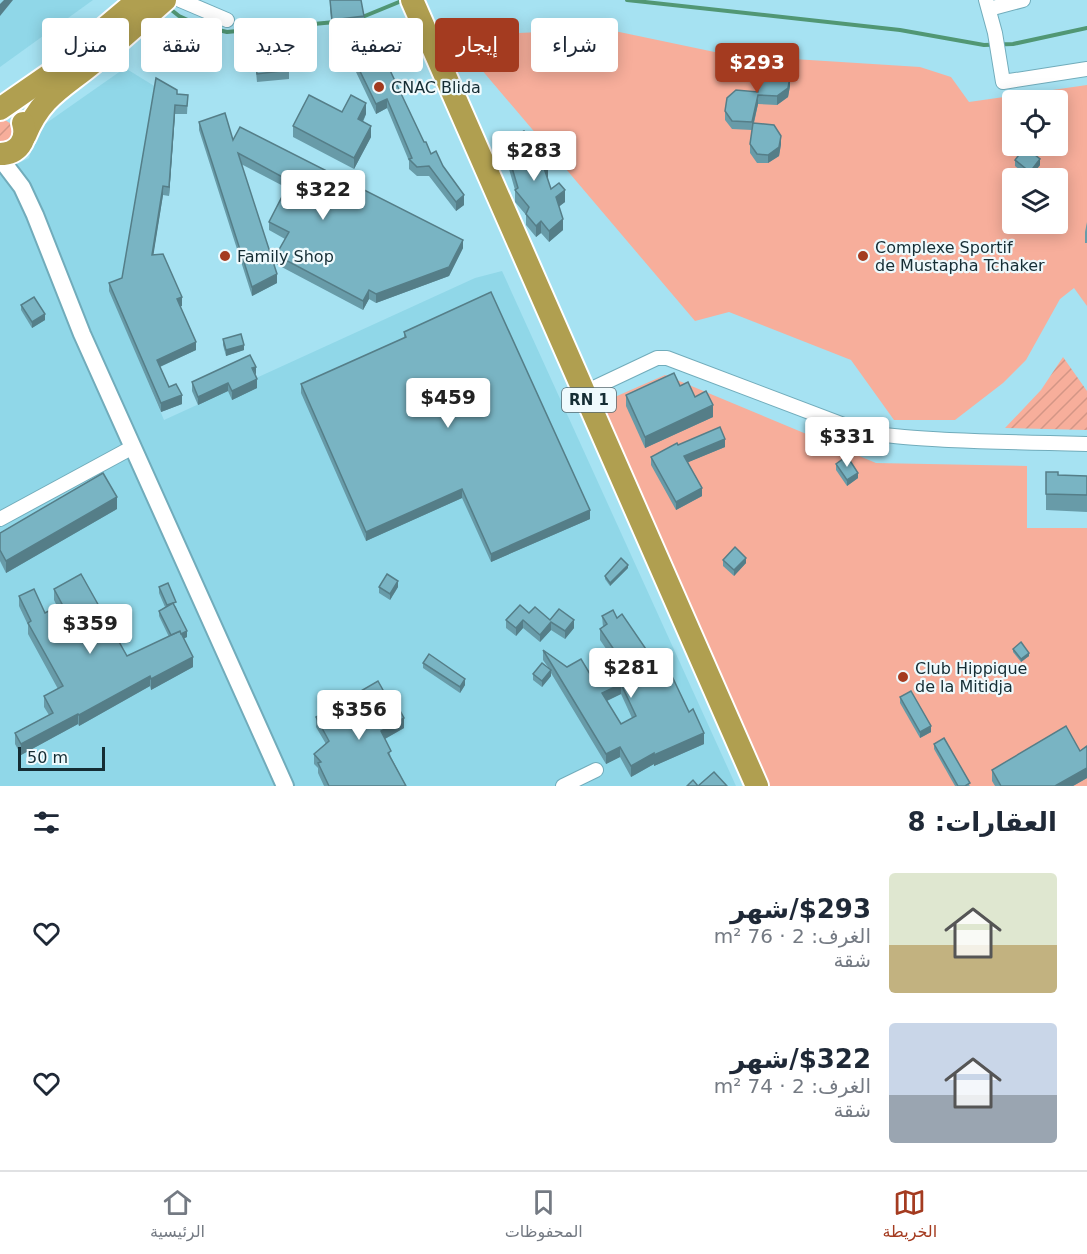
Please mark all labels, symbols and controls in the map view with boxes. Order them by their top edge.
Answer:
chip: منزل [42,18,129,72]
chip: شقة [141,18,222,72]
chip: جديد [234,18,317,72]
chip: تصفية [329,18,423,72]
chip: إيجار [435,18,519,72]
chip: شراء [531,18,618,72]
pin: $293 [721,43,793,94]
text: $293 [729,50,785,74]
place label: CNAC Blida [391,78,481,97]
marker: CNAC Blida [372,80,386,94]
map controls [1002,90,1068,234]
button: locate [1002,90,1068,156]
pin: $283 [498,131,570,182]
text: $283 [506,138,562,162]
button: layers [1002,168,1068,234]
pin: $322 [287,170,359,221]
text: $322 [295,177,351,201]
place label: Complexe Sportif de Mustapha Tchaker [875,238,1045,275]
place label: Family Shop [237,247,334,266]
marker: Family Shop [218,249,232,263]
marker: Complexe Sportif de Mustapha Tchaker [856,249,870,263]
pin: $459 [412,378,484,429]
text: $459 [420,385,476,409]
road number: RN 1 [562,388,616,412]
pin: $331 [811,417,883,468]
text: $331 [819,424,875,448]
pin: $359 [54,604,126,655]
text: $359 [62,611,118,635]
pin: $281 [595,648,667,699]
text: $281 [603,655,659,679]
place label: Club Hippique de la Mitidja [915,659,1027,696]
marker: Club Hippique de la Mitidja [896,670,910,684]
pin: $356 [323,690,395,741]
text: $356 [331,697,387,721]
scale bar [18,744,105,772]
text: 50 m [27,748,68,767]
icon: filters [30,806,63,839]
text: العقارات: 8 [908,807,1057,837]
text: $293/شهر [730,894,871,924]
icon: home [937,897,1009,969]
icon: heart [30,917,63,950]
text: الغرف: 2 · 76 m² [714,924,871,948]
text: شقة [833,948,871,972]
text: $322/شهر [730,1044,871,1074]
icon: home [937,1047,1009,1119]
icon: heart [30,1067,63,1100]
text: الغرف: 2 · 74 m² [714,1074,871,1098]
text: شقة [833,1098,871,1122]
tab: الرئيسية [150,1186,205,1241]
tab: المحفوظات [505,1186,583,1241]
tab: الخريطة [882,1186,937,1241]

